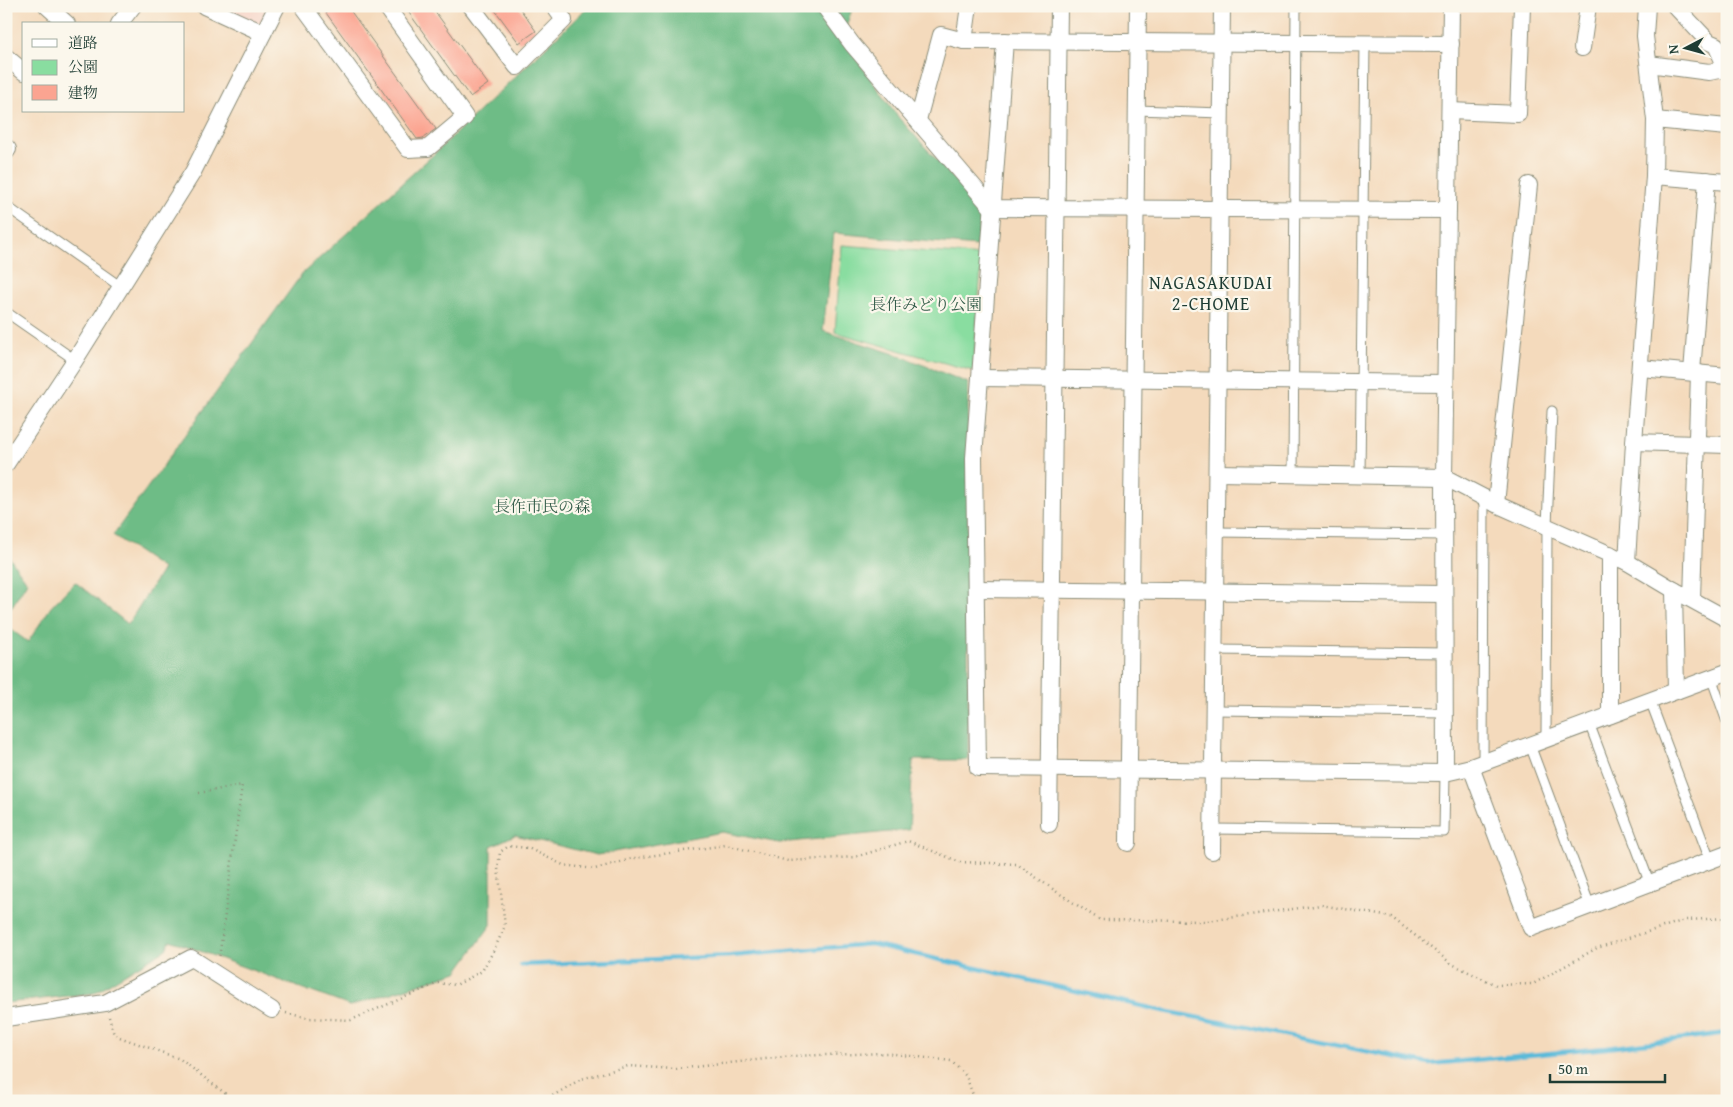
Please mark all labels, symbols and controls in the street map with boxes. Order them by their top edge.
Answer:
legend [22,22,185,112]
north arrow [1660,22,1710,72]
text: 道路 [68,32,98,53]
text: N [1663,43,1684,55]
text: 公園 [68,56,98,77]
text: 建物 [68,82,98,103]
district label: NAGASAKUDAI 2-CHOME [1149,269,1273,317]
park label: 長作みどり公園 [870,292,982,316]
park label: 長作市民の森 [494,494,590,518]
scale bar [1550,1052,1666,1084]
text: 50 m [1558,1058,1589,1079]

